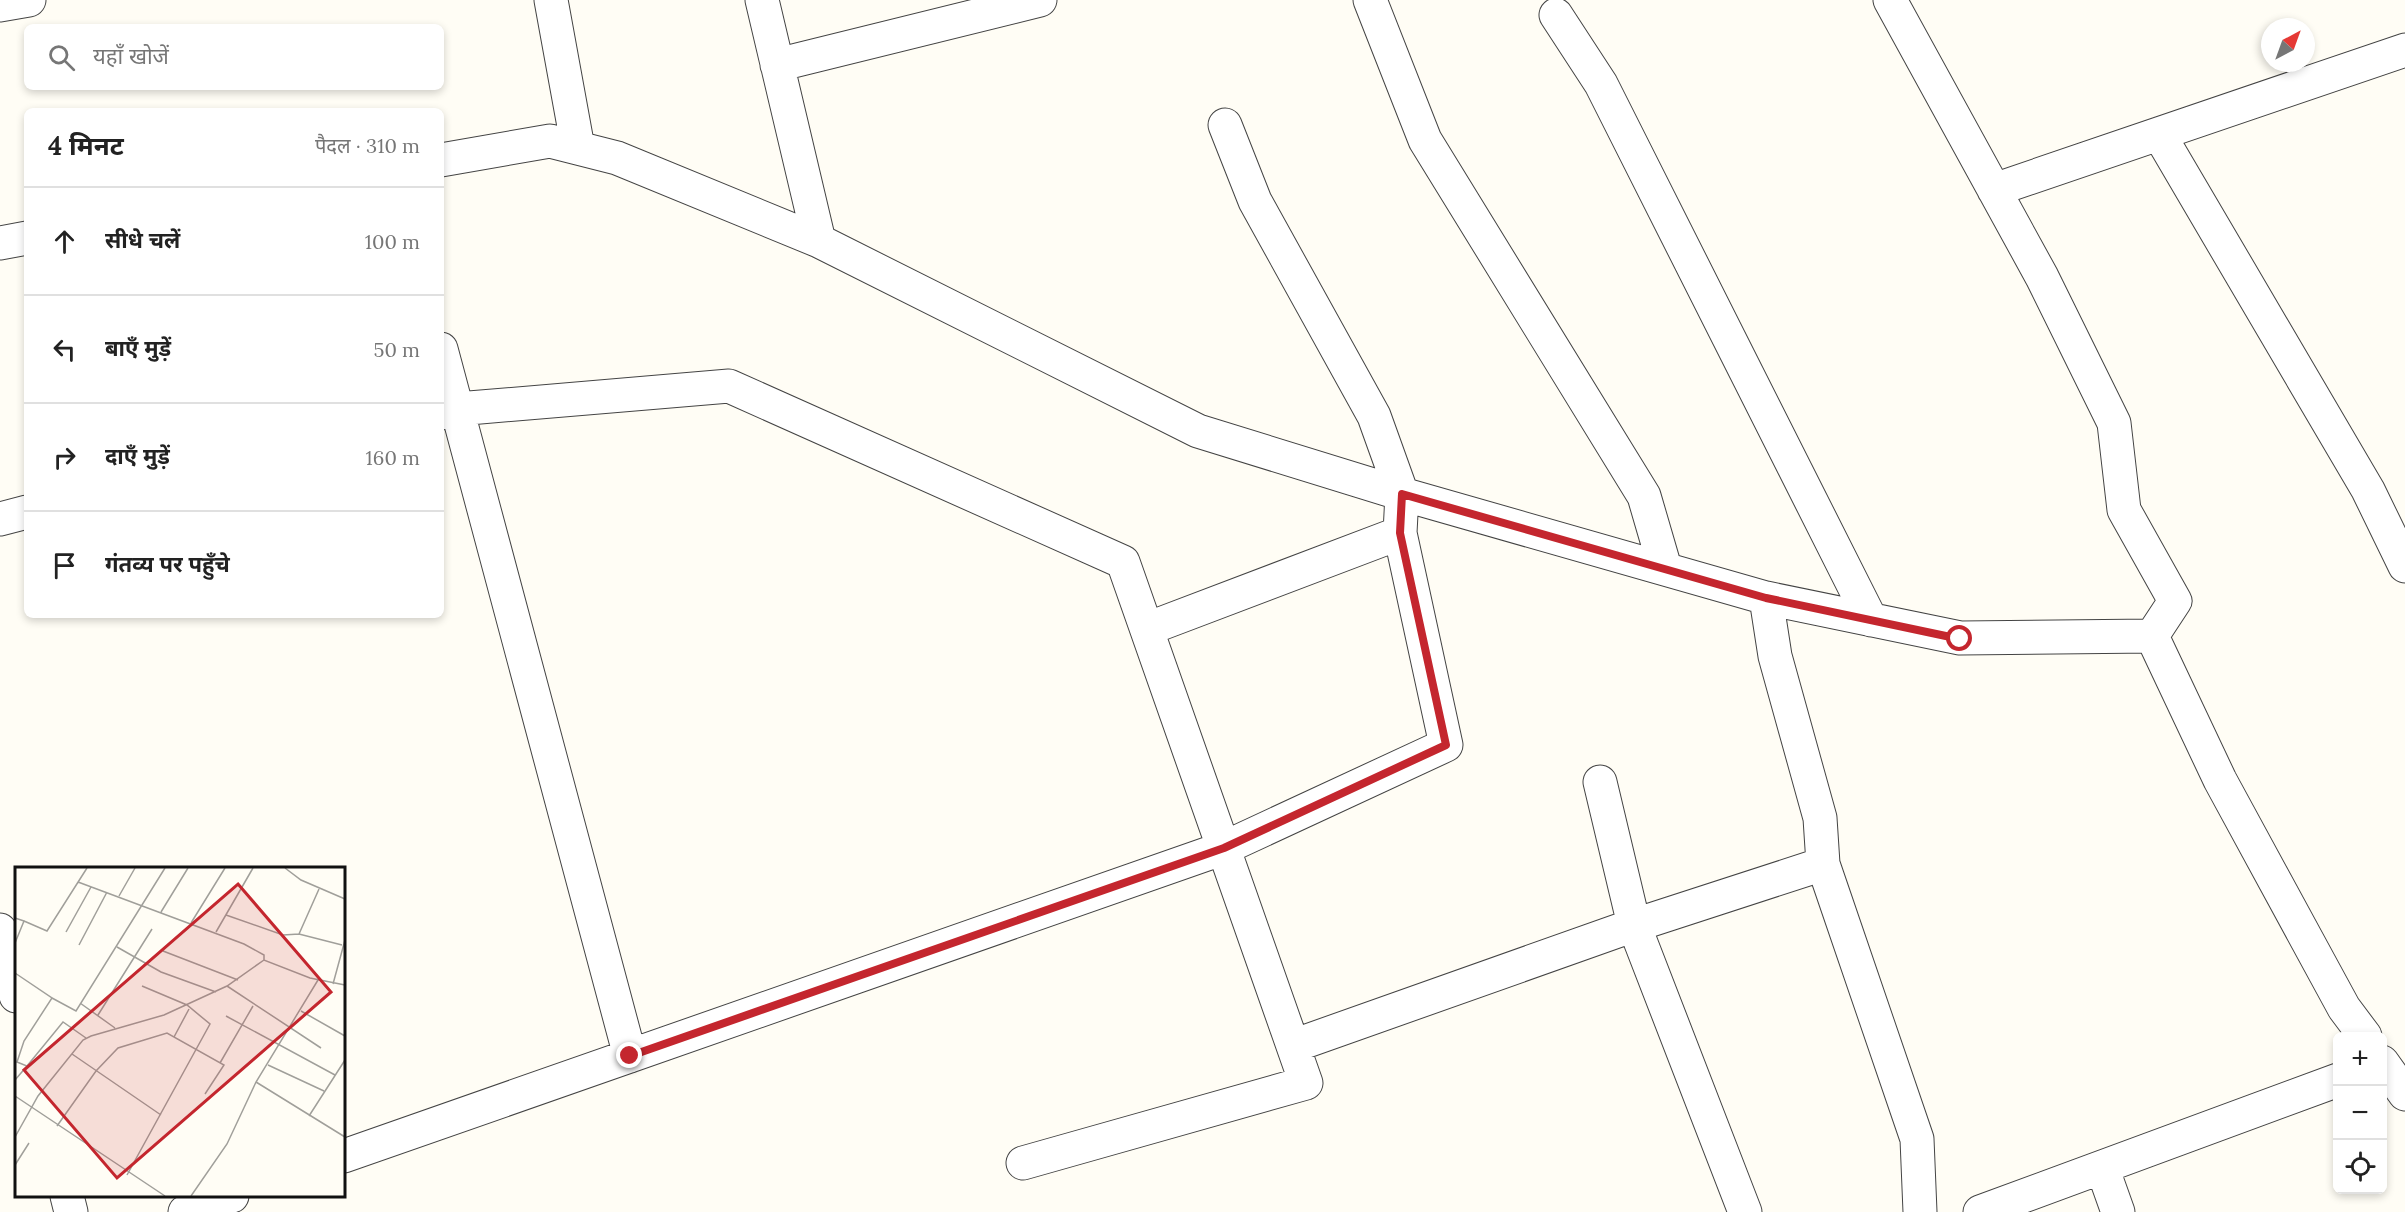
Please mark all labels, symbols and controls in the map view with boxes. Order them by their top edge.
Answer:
north arrow [2261,18,2315,72]
search box [24,24,444,90]
icon: search [45,41,78,74]
text: यहाँ खोजें [93,42,169,70]
text: 4 मिनट [48,129,124,162]
text: पैदल · 310 m [315,133,420,158]
icon: ahead [48,225,81,258]
text: सीधे चलें [105,226,180,254]
text: 100 m [365,229,420,254]
icon: left [48,333,81,366]
text: बाएँ मुड़ें [105,334,171,362]
text: 50 m [374,337,420,362]
icon: right [48,441,81,474]
text: दाएँ मुड़ें [105,442,170,470]
text: 160 m [366,445,420,470]
icon: arrive [48,549,81,582]
text: गंतव्य पर पहुँचे [105,550,230,578]
route start [1946,625,1972,651]
inset map [15,867,345,1197]
map controls [2333,1032,2387,1194]
button: + [2333,1032,2387,1086]
route end [616,1042,642,1068]
button: − [2333,1086,2387,1140]
button: locate [2333,1140,2387,1194]

